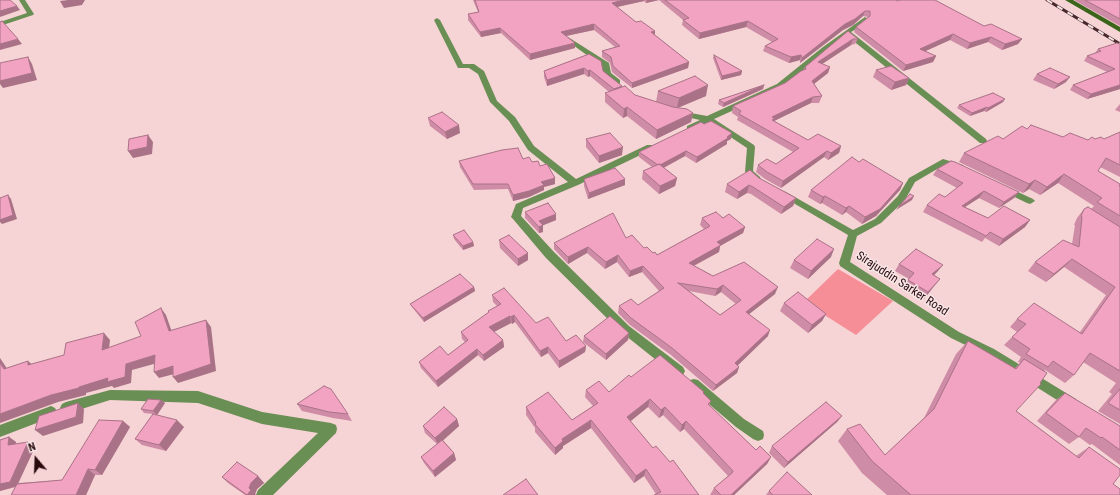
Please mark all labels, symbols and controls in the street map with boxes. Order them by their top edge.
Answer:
street label: Sirajuddin Sarker Road [853,249,951,319]
north arrow [16,439,56,479]
text: N [27,440,37,454]

